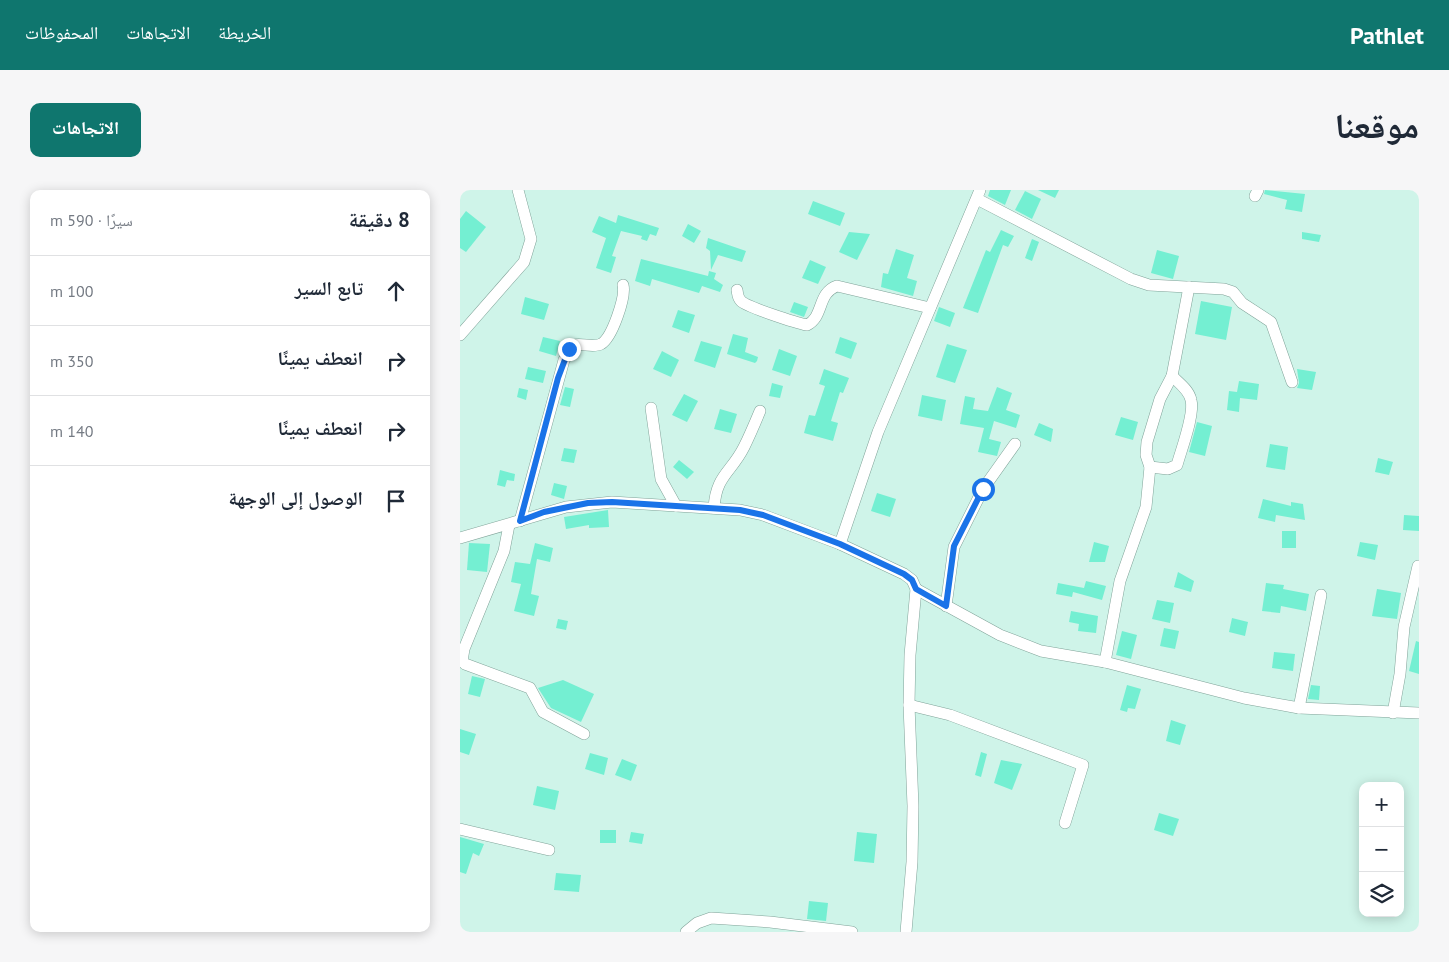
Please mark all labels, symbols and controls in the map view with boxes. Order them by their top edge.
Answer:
text: Pathlet [1350,20,1424,51]
text: المحفوظات [25,21,98,44]
text: الاتجاهات [126,21,190,44]
text: الخريطة [218,21,271,44]
text: موقعنا [1334,102,1419,148]
button: الاتجاهات [30,103,141,157]
text: 8 دقيقة [349,206,410,233]
text: سيرًا · 590 m [50,210,133,230]
text: تابع السير [295,276,363,300]
icon: ahead [382,277,410,305]
text: 100 m [50,281,93,301]
route end [558,338,581,361]
text: انعطف يمينًا [278,346,363,370]
icon: right [382,347,410,375]
text: 350 m [50,351,93,371]
text: انعطف يمينًا [278,416,363,440]
icon: right [382,417,410,445]
text: 140 m [50,421,93,441]
route start [972,478,995,501]
text: الوصول إلى الوجهة [228,486,363,510]
icon: arrive [382,487,410,515]
map controls [1359,782,1404,917]
button: + [1359,782,1404,827]
button: − [1359,827,1404,872]
button: layers [1359,872,1404,917]

